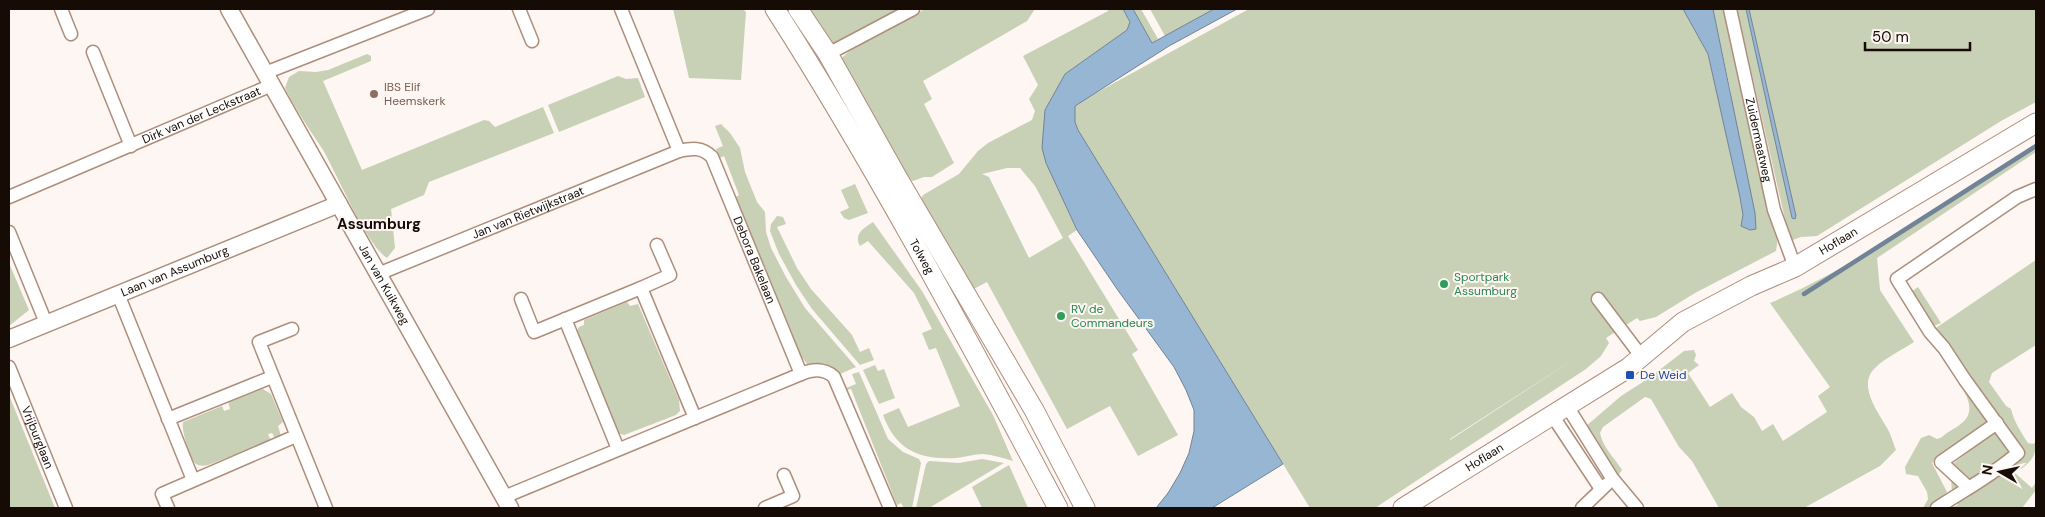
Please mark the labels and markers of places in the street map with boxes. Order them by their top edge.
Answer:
place label: IBS Elif Heemskerk [384,79,445,109]
marker: IBS Elif Heemskerk [368,88,380,100]
place label: Sportpark Assumburg [1454,269,1517,299]
marker: Sportpark Assumburg [1438,278,1450,290]
place label: RV de Commandeurs [1071,301,1153,331]
marker: RV de Commandeurs [1055,310,1067,322]
place label: De Weid [1640,367,1687,383]
marker: De Weid [1624,369,1636,381]

